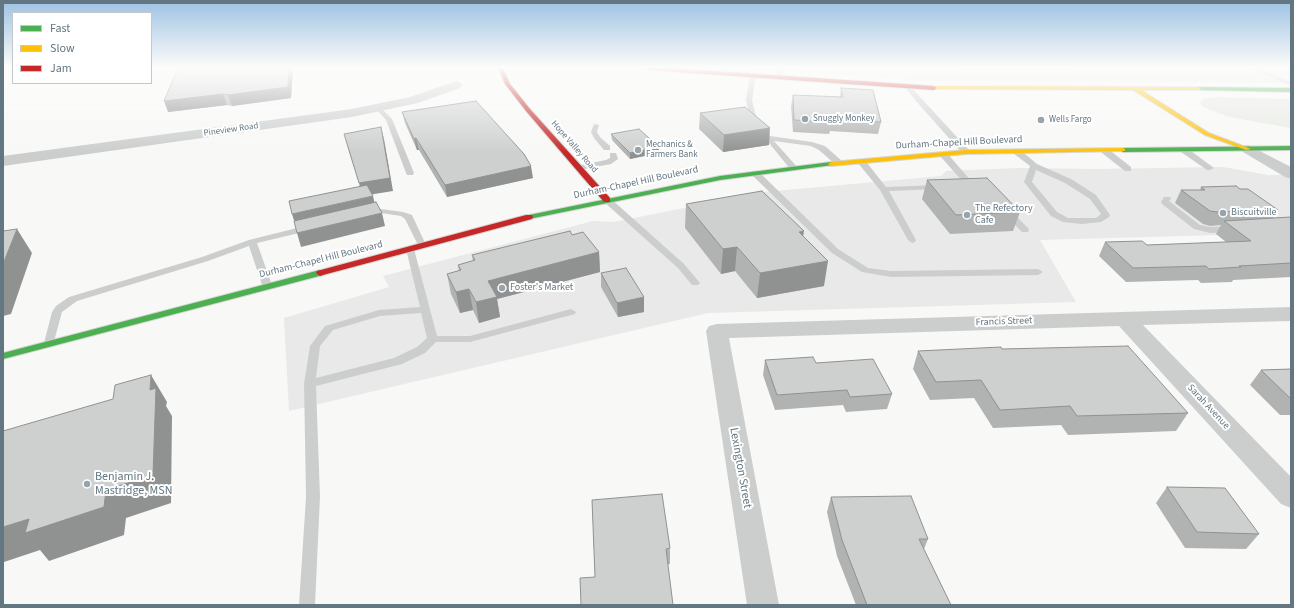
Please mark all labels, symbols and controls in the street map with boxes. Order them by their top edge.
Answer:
legend [12,12,152,84]
text: Fast [50,20,70,37]
text: Slow [50,40,75,57]
text: Jam [50,60,72,77]
marker: Snuggly Monkey [800,114,810,124]
place label: Snuggly Monkey [813,114,874,124]
marker: Wells Fargo [1036,115,1046,125]
place label: Wells Fargo [1049,115,1092,125]
street label: Hope Valley Road [548,119,600,175]
street label: Pineview Road [203,121,259,139]
street label: Durham-Chapel Hill Boulevard [895,134,1023,152]
place label: Mechanics & Farmers Bank [646,140,698,161]
marker: Mechanics & Farmers Bank [633,145,643,155]
street label: Durham-Chapel Hill Boulevard [573,164,699,202]
place label: The Refectory Cafe [975,203,1033,226]
place label: Biscuitville [1231,207,1277,219]
marker: Biscuitville [1218,208,1228,218]
marker: The Refectory Cafe [962,210,972,220]
street label: Durham-Chapel Hill Boulevard [258,239,384,281]
place label: Foster's Market [510,282,573,294]
marker: Foster's Market [497,283,507,293]
street label: Francis Street [975,315,1033,329]
street label: Sarah Avenue [1184,382,1232,432]
street label: Lexington Street [726,426,754,510]
place label: Benjamin J. Mastridge, MSN [95,470,173,498]
marker: Benjamin J. Mastridge, MSN [82,479,92,489]

